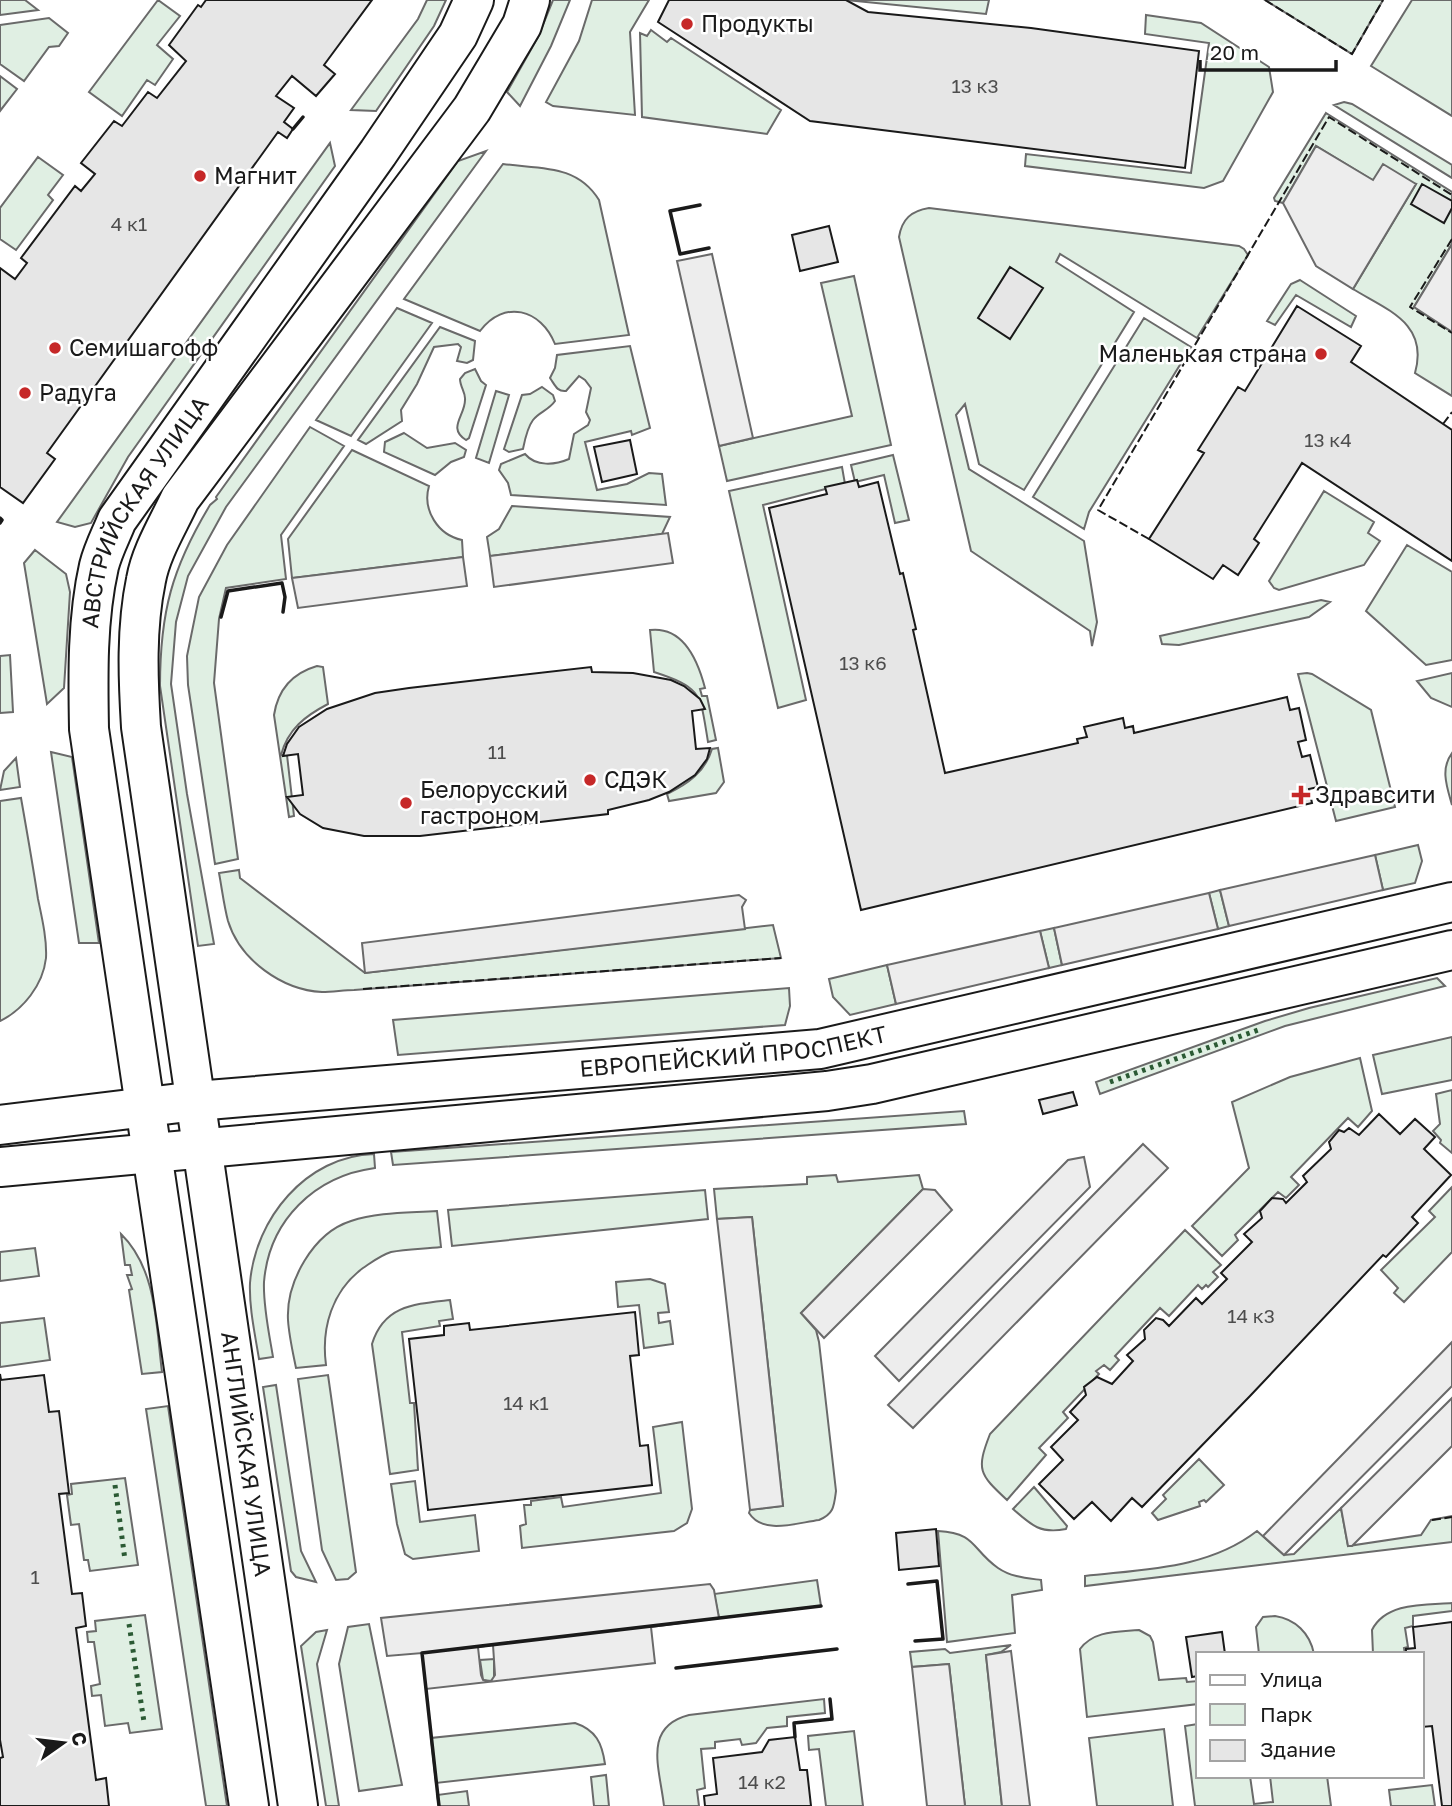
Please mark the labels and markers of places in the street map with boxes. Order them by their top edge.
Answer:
place label: Продукты [701,9,814,37]
marker: Продукты [679,16,695,32]
place label: Магнит [214,161,297,189]
marker: Магнит [192,168,208,184]
place label: Семишагофф [69,333,218,361]
place label: Маленькая страна [1099,339,1307,367]
marker: Семишагофф [47,340,63,356]
marker: Маленькая страна [1313,346,1329,362]
place label: Радуга [39,378,117,406]
marker: Радуга [17,385,33,401]
place label: СДЭК [604,765,667,793]
marker: СДЭК [582,772,598,788]
place label: Белорусский гастроном [420,775,568,829]
place label: Здравсити [1315,780,1435,808]
marker: Здравсити [1293,787,1309,803]
marker: Белорусский гастроном [398,795,414,811]

